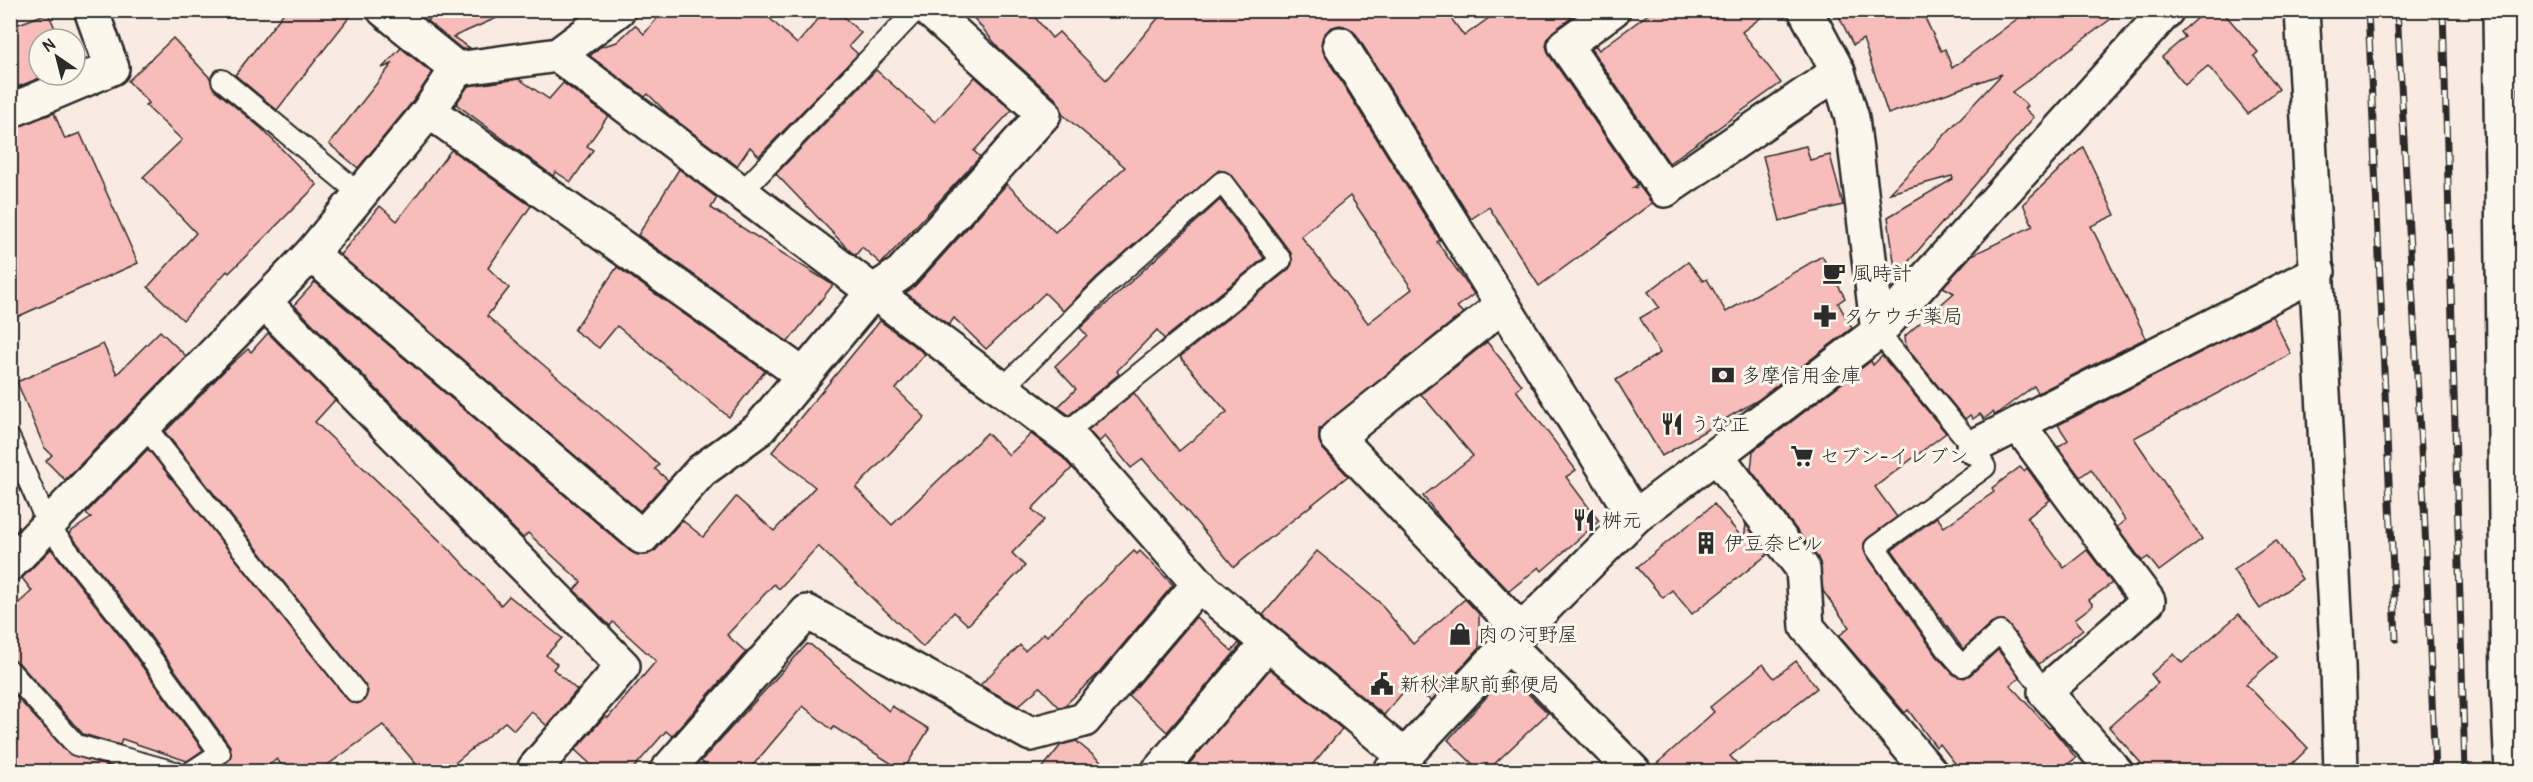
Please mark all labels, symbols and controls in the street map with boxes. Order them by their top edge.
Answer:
north arrow [27,27,87,87]
text: N [39,34,59,57]
cafe icon: 風時計 [1821,260,1847,286]
place label: 風時計 [1852,261,1912,286]
pharmacy icon: タケウチ薬局 [1812,303,1838,329]
place label: タケウチ薬局 [1843,304,1963,329]
bank icon: 多摩信用金庫 [1710,362,1736,388]
place label: 多摩信用金庫 [1741,363,1861,388]
restaurant icon: うな正 [1659,411,1685,437]
place label: うな正 [1690,412,1750,437]
supermarket icon: セブン-イレブン [1789,443,1815,469]
place label: セブン-イレブン [1820,444,1969,469]
restaurant icon: 桝元 [1571,507,1597,533]
place label: 桝元 [1602,508,1642,533]
building icon: 伊豆奈ビル [1693,530,1719,556]
place label: 伊豆奈ビル [1724,531,1824,556]
shop icon: 肉の河野屋 [1447,621,1473,647]
place label: 肉の河野屋 [1478,622,1578,647]
public building icon: 新秋津駅前郵便局 [1369,671,1395,697]
place label: 新秋津駅前郵便局 [1400,672,1560,697]

